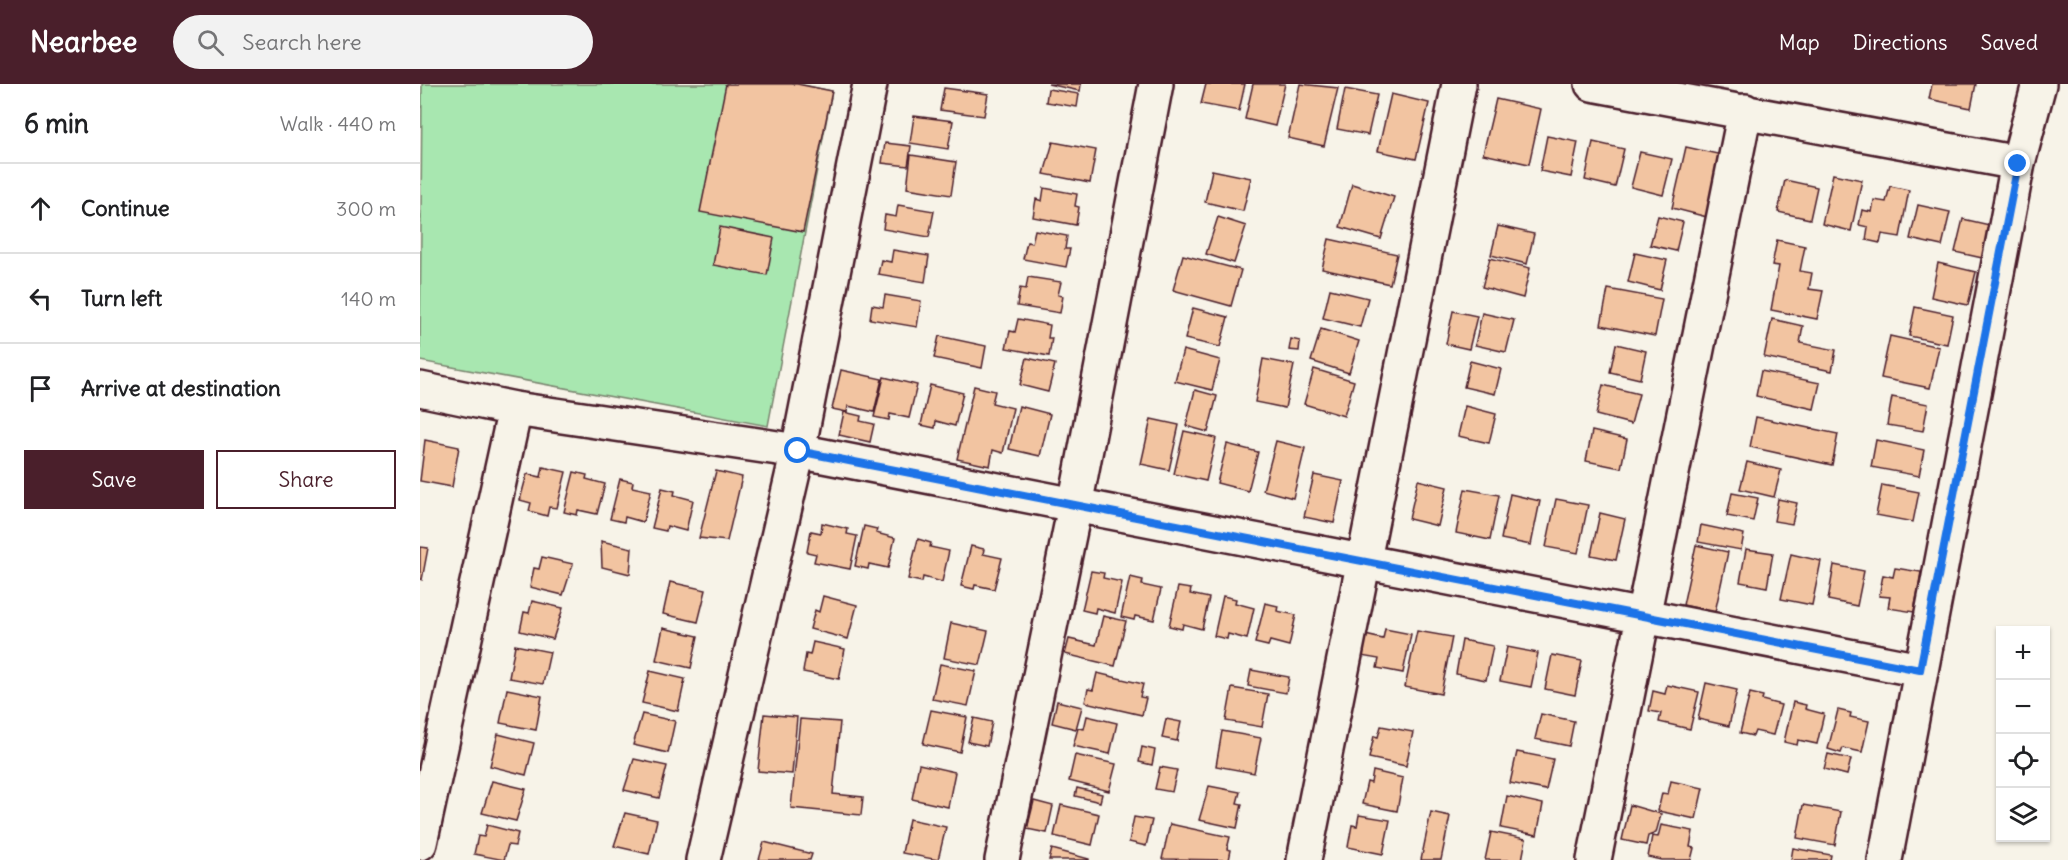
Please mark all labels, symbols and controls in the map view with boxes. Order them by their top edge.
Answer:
search box [173,15,593,69]
text: Nearbee [30,24,137,60]
icon: search [194,26,227,59]
text: Search here [242,28,362,56]
text: Map [1779,29,1820,56]
text: Directions [1853,29,1947,56]
text: Saved [1980,29,2038,56]
text: 6 min [24,107,89,140]
text: Walk · 440 m [280,111,396,136]
route end [2004,150,2030,176]
icon: ahead [24,192,57,225]
text: Continue [81,194,170,222]
text: 300 m [336,196,396,221]
icon: left [24,282,57,315]
text: Turn left [81,284,162,312]
text: 140 m [341,286,396,311]
icon: arrive [24,372,57,405]
text: Arrive at destination [81,374,281,402]
route start [784,437,810,463]
button: Save [24,450,204,509]
button: Share [216,450,396,509]
map controls [1996,626,2050,842]
button: + [1996,626,2050,680]
button: − [1996,680,2050,734]
button: locate [1996,734,2050,788]
button: layers [1996,788,2050,842]

